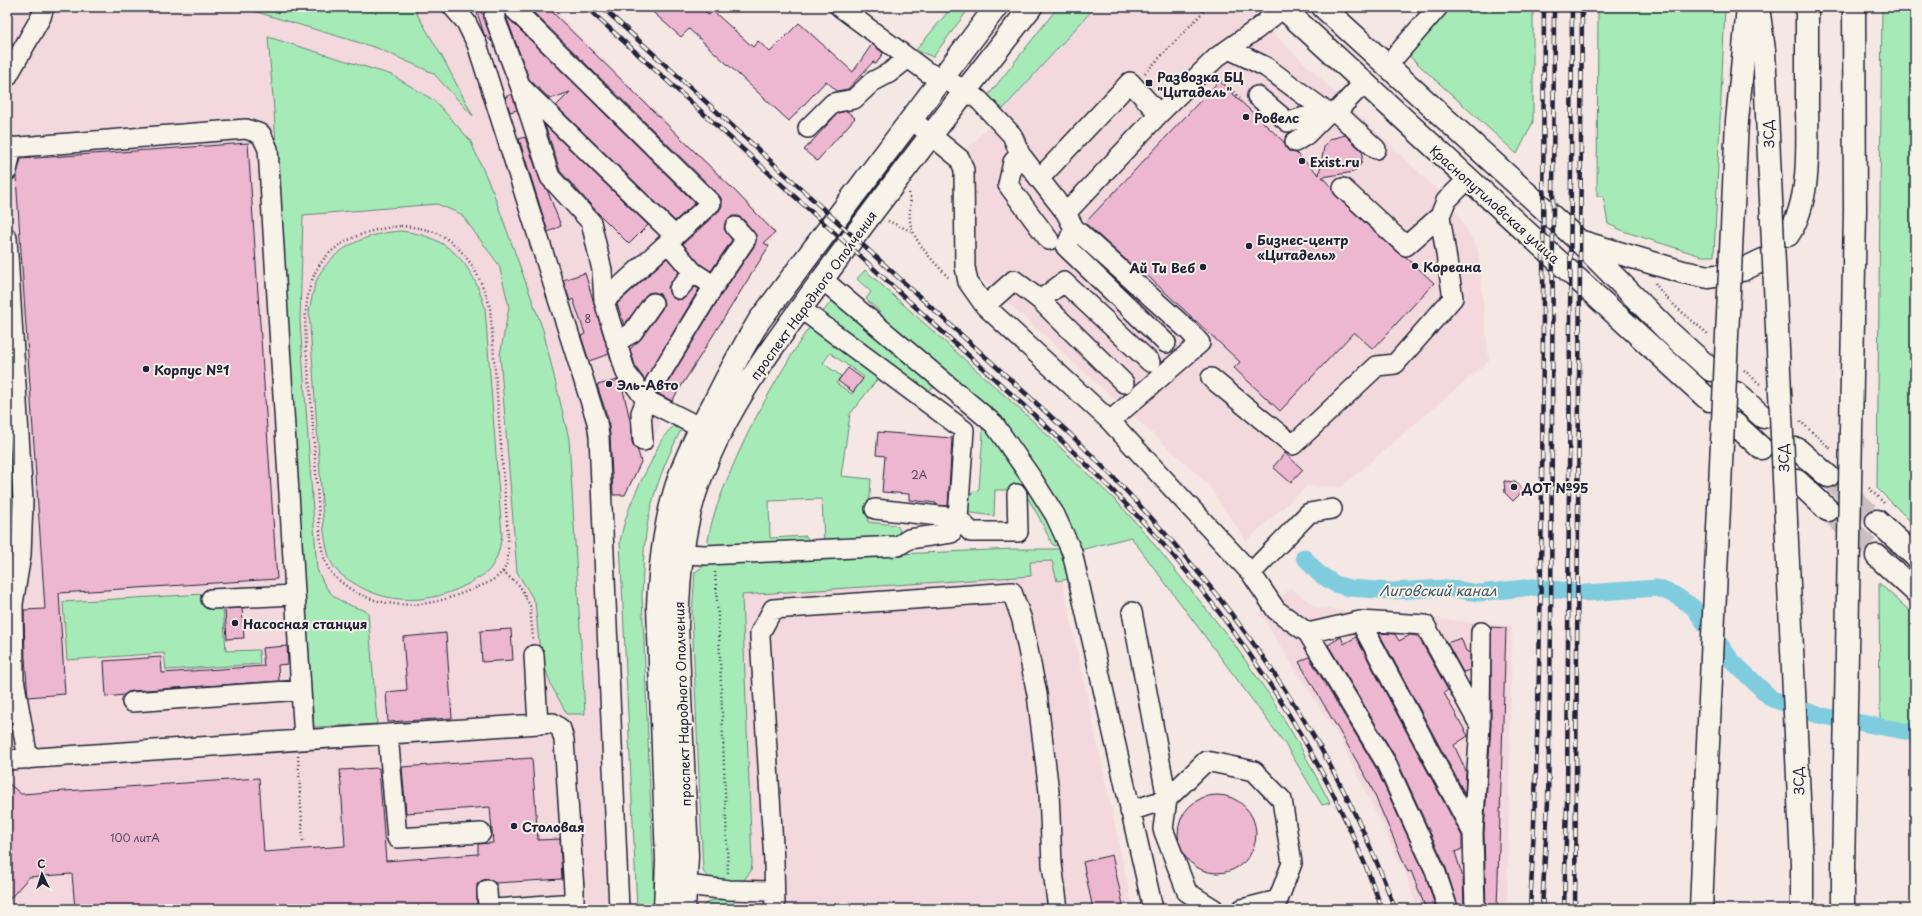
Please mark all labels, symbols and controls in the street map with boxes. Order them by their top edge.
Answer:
place label: Развозка БЦ "Цитадель" [1157,67,1244,101]
marker: Развозка БЦ "Цитадель" [1144,78,1154,88]
place label: Ровелс [1254,108,1299,127]
marker: Ровелс [1241,112,1251,122]
street label: ЗСД [1758,119,1778,149]
street label: Краснопутиловская улица [1426,140,1565,268]
place label: Exist.ru [1310,152,1360,171]
marker: Exist.ru [1297,156,1307,166]
street label: проспект Народного Ополчения [745,206,881,384]
place label: Бизнес-центр «Цитадель» [1257,230,1348,264]
marker: Бизнес-центр «Цитадель» [1244,241,1254,251]
place label: Кореана [1423,257,1482,276]
place label: Ай Ти Веб [1128,258,1195,277]
marker: Кореана [1410,261,1420,271]
marker: Ай Ти Веб [1198,262,1208,272]
house number: 8 [585,310,592,327]
place label: Корпус №1 [154,360,229,379]
marker: Корпус №1 [141,364,151,374]
place label: Эль-Авто [616,375,679,394]
marker: Эль-Авто [604,379,614,389]
street label: ЗСД [1773,443,1793,473]
house number: 2А [911,466,928,483]
place label: ДОТ №95 [1521,478,1588,497]
marker: ДОТ №95 [1509,482,1519,492]
water label: Лиговский канал [1379,580,1497,601]
street label: проспект Народного Ополчения [669,601,695,807]
place label: Насосная станция [243,614,367,633]
marker: Насосная станция [230,618,240,628]
street label: ЗСД [1788,766,1808,796]
place label: Столовая [522,817,585,836]
marker: Столовая [509,821,519,831]
house number: 100 литА [110,829,160,846]
north arrow [22,854,62,894]
text: С [37,855,46,872]

